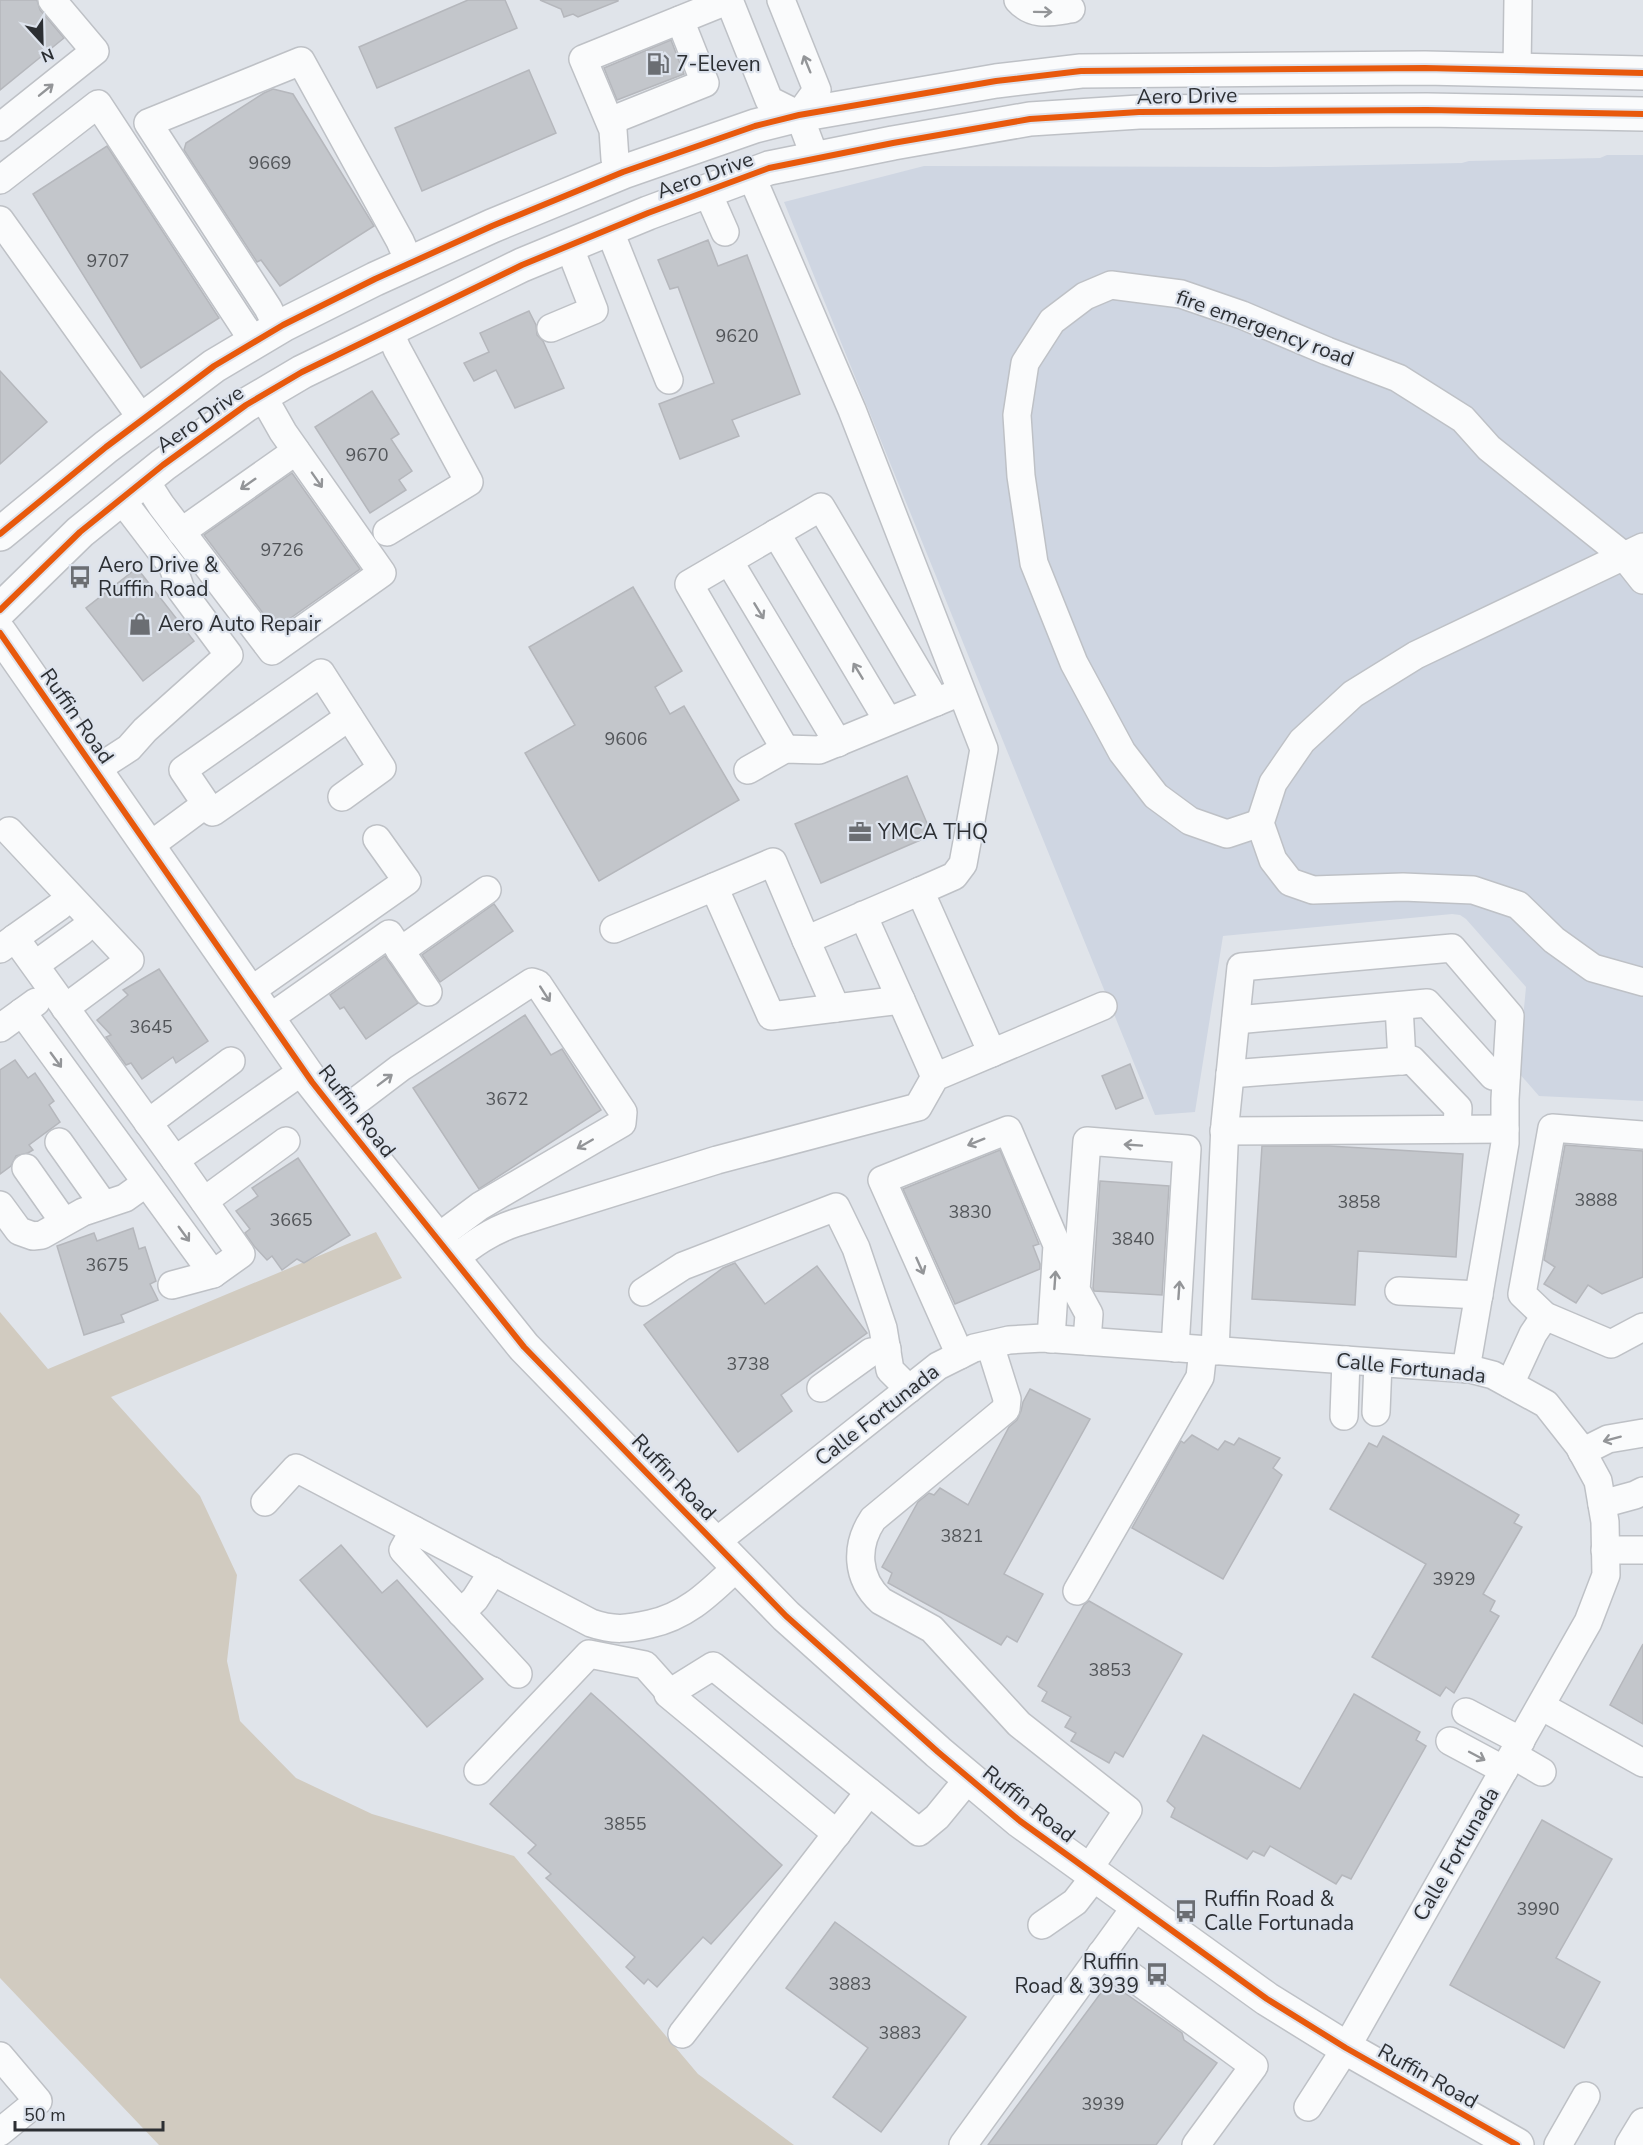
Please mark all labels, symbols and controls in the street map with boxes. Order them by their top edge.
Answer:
one-way arrow [1032,6,1052,18]
north arrow [12,12,72,72]
text: N [38,43,57,67]
place label: 7-Eleven [676,50,761,78]
fuel station icon: 7-Eleven [645,51,671,77]
one-way arrow [801,56,812,74]
street label: Aero Drive [1136,81,1238,111]
one-way arrow [37,84,53,97]
street label: Aero Drive [653,145,757,205]
house number: 9669 [248,151,292,175]
house number: 9707 [86,249,130,273]
street label: fire emergency road [1172,283,1358,373]
house number: 9620 [715,324,759,348]
street label: Aero Drive [151,379,249,459]
house number: 9670 [345,443,389,467]
one-way arrow [310,471,323,487]
one-way arrow [241,478,257,490]
house number: 9726 [260,538,304,562]
place label: Aero Drive & Ruffin Road [98,551,219,603]
bus stop icon: Aero Drive & Ruffin Road [67,564,93,590]
one-way arrow [754,602,766,619]
place label: Aero Auto Repair [158,610,321,638]
shop icon: Aero Auto Repair [127,611,153,637]
street label: Ruffin Road [34,663,120,769]
one-way arrow [852,663,864,680]
house number: 9606 [604,727,648,751]
place label: YMCA THQ [877,818,988,846]
office icon: YMCA THQ [847,819,873,845]
one-way arrow [539,985,551,1002]
house number: 3645 [129,1015,173,1039]
one-way arrow [50,1051,62,1067]
street label: Ruffin Road [312,1059,402,1163]
one-way arrow [376,1073,392,1086]
house number: 3672 [485,1087,529,1111]
one-way arrow [968,1137,986,1148]
one-way arrow [577,1139,594,1151]
one-way arrow [1124,1139,1144,1150]
house number: 3888 [1574,1188,1618,1212]
house number: 3858 [1337,1190,1381,1214]
house number: 3830 [948,1200,992,1224]
house number: 3665 [269,1208,313,1232]
one-way arrow [177,1225,190,1241]
house number: 3840 [1111,1227,1155,1251]
house number: 3675 [85,1253,129,1277]
one-way arrow [915,1256,926,1275]
one-way arrow [1049,1271,1060,1291]
one-way arrow [1173,1280,1184,1300]
street label: Calle Fortunada [1335,1346,1487,1390]
house number: 3738 [726,1352,770,1376]
street label: Calle Fortunada [809,1358,945,1472]
street label: Ruffin Road [626,1428,722,1526]
one-way arrow [1603,1434,1622,1446]
house number: 3821 [940,1524,984,1548]
house number: 3929 [1432,1567,1476,1591]
house number: 3853 [1088,1658,1132,1682]
one-way arrow [1468,1750,1486,1762]
street label: Ruffin Road [977,1759,1081,1849]
street label: Calle Fortunada [1406,1782,1506,1926]
house number: 3855 [603,1812,647,1836]
place label: Ruffin Road & Calle Fortunada [1204,1885,1354,1937]
house number: 3990 [1516,1897,1560,1921]
bus stop icon: Ruffin Road & Calle Fortunada [1173,1898,1199,1924]
place label: Ruffin Road & 3939 [1014,1948,1139,2000]
bus stop icon: Ruffin Road & 3939 [1144,1961,1170,1987]
house number: 3883 [828,1972,872,1996]
house number: 3883 [878,2021,922,2045]
street label: Ruffin Road [1373,2037,1483,2115]
house number: 3939 [1081,2092,1125,2116]
scale bar [15,2094,164,2132]
text: 50 m [24,2103,66,2127]

